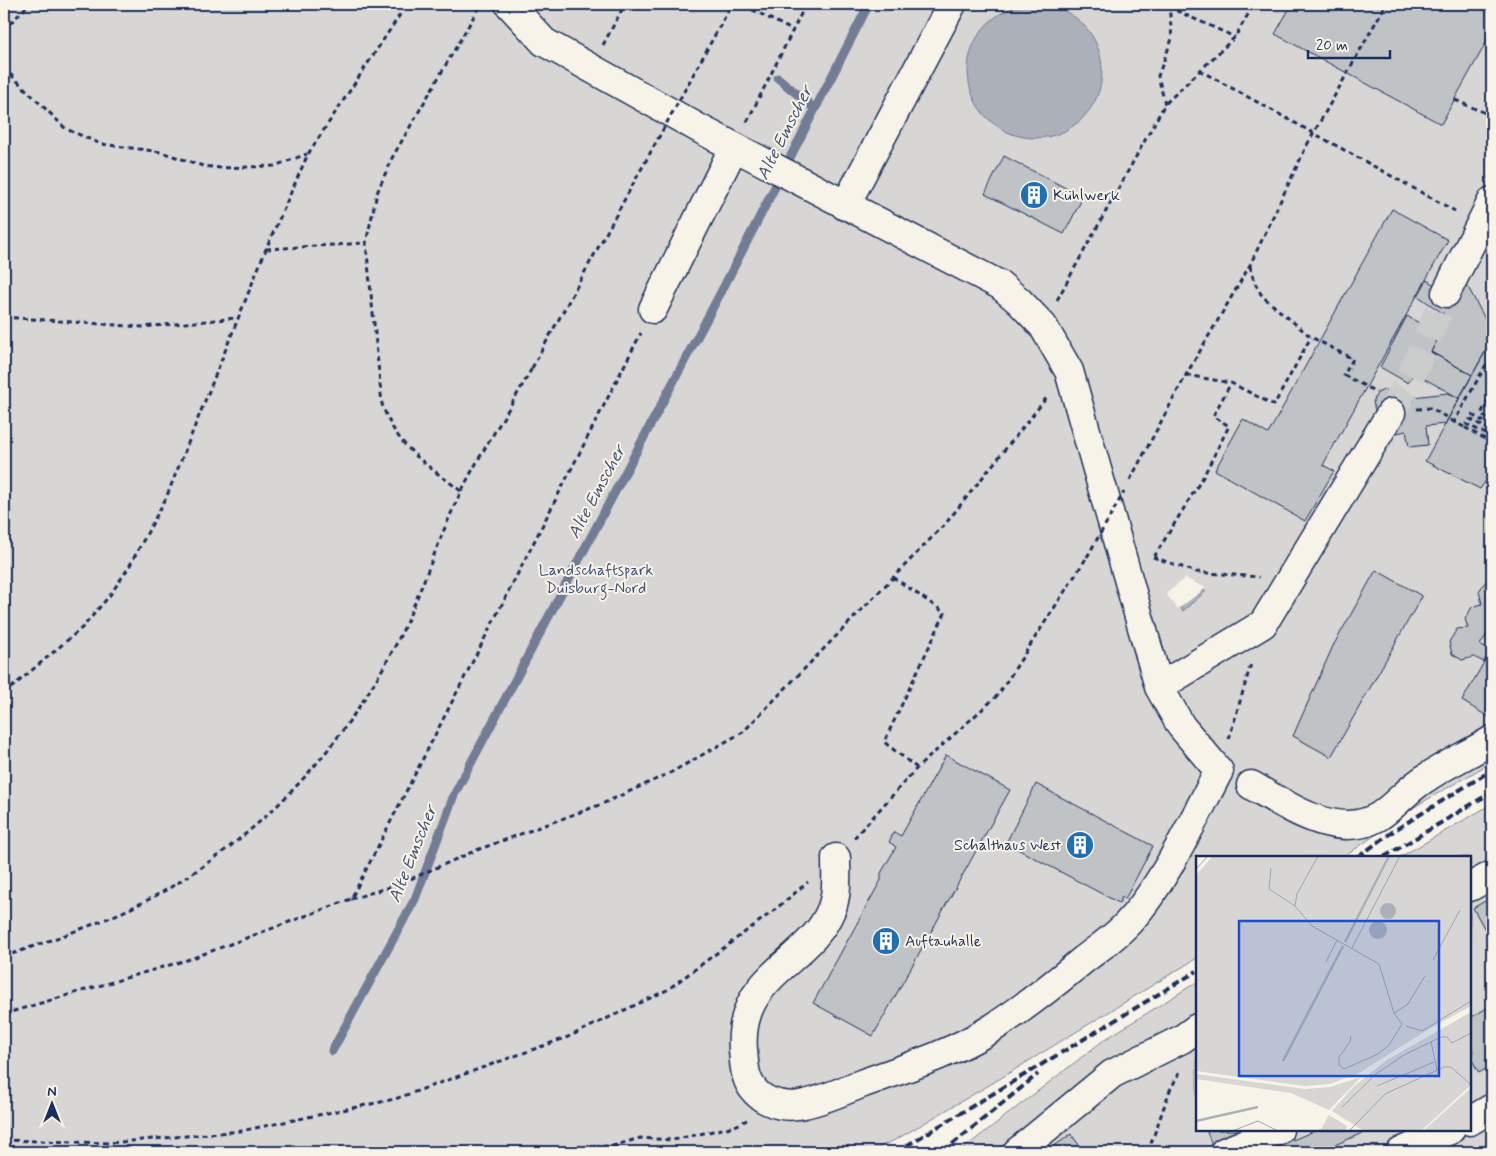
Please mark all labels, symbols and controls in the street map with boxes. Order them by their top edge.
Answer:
scale bar [1308,28,1391,60]
text: 20 m [1316,36,1348,56]
water label: Alte Emscher [751,80,820,184]
building icon: Kühlwerk [1019,180,1049,210]
place label: Kühlwerk [1053,185,1120,206]
water label: Alte Emscher [562,439,633,543]
park label: Landschaftspark Duisburg-Nord [539,560,653,600]
water label: Alte Emscher [383,800,444,906]
building icon: Schalthaus West [1065,830,1095,860]
place label: Schalthaus West [954,835,1061,856]
inset map [1196,856,1471,1131]
building icon: Auftauhalle [871,926,901,956]
place label: Auftauhalle [905,931,982,952]
north arrow [28,1078,78,1128]
text: N [47,1083,57,1101]

